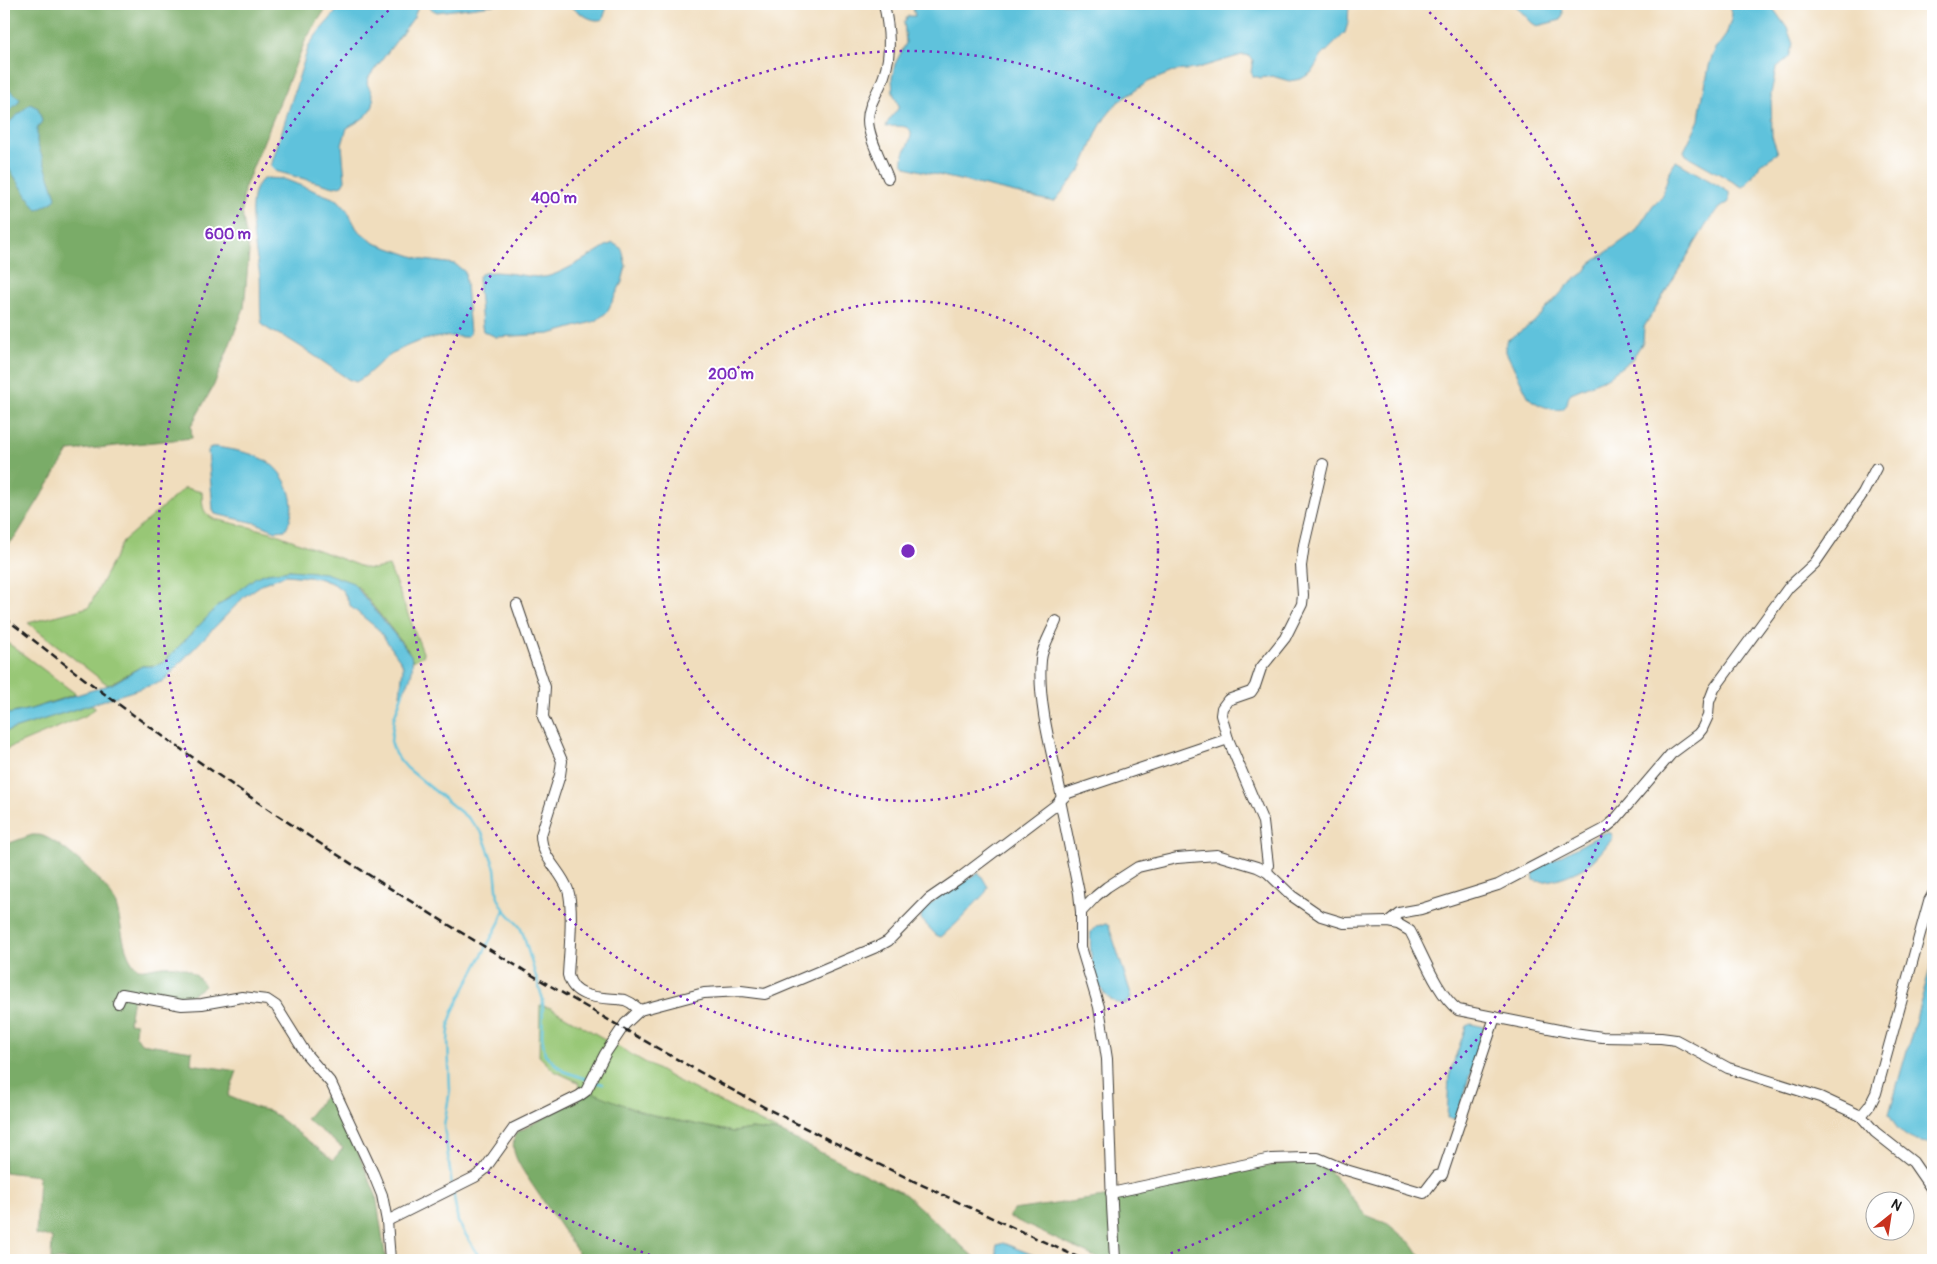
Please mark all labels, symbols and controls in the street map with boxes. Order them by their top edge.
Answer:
text: 400 m [531,189,577,208]
text: 600 m [205,225,251,244]
text: 200 m [708,365,754,384]
centre of rings [899,542,917,560]
north arrow [1864,1192,1914,1242]
text: N [1888,1195,1905,1215]

